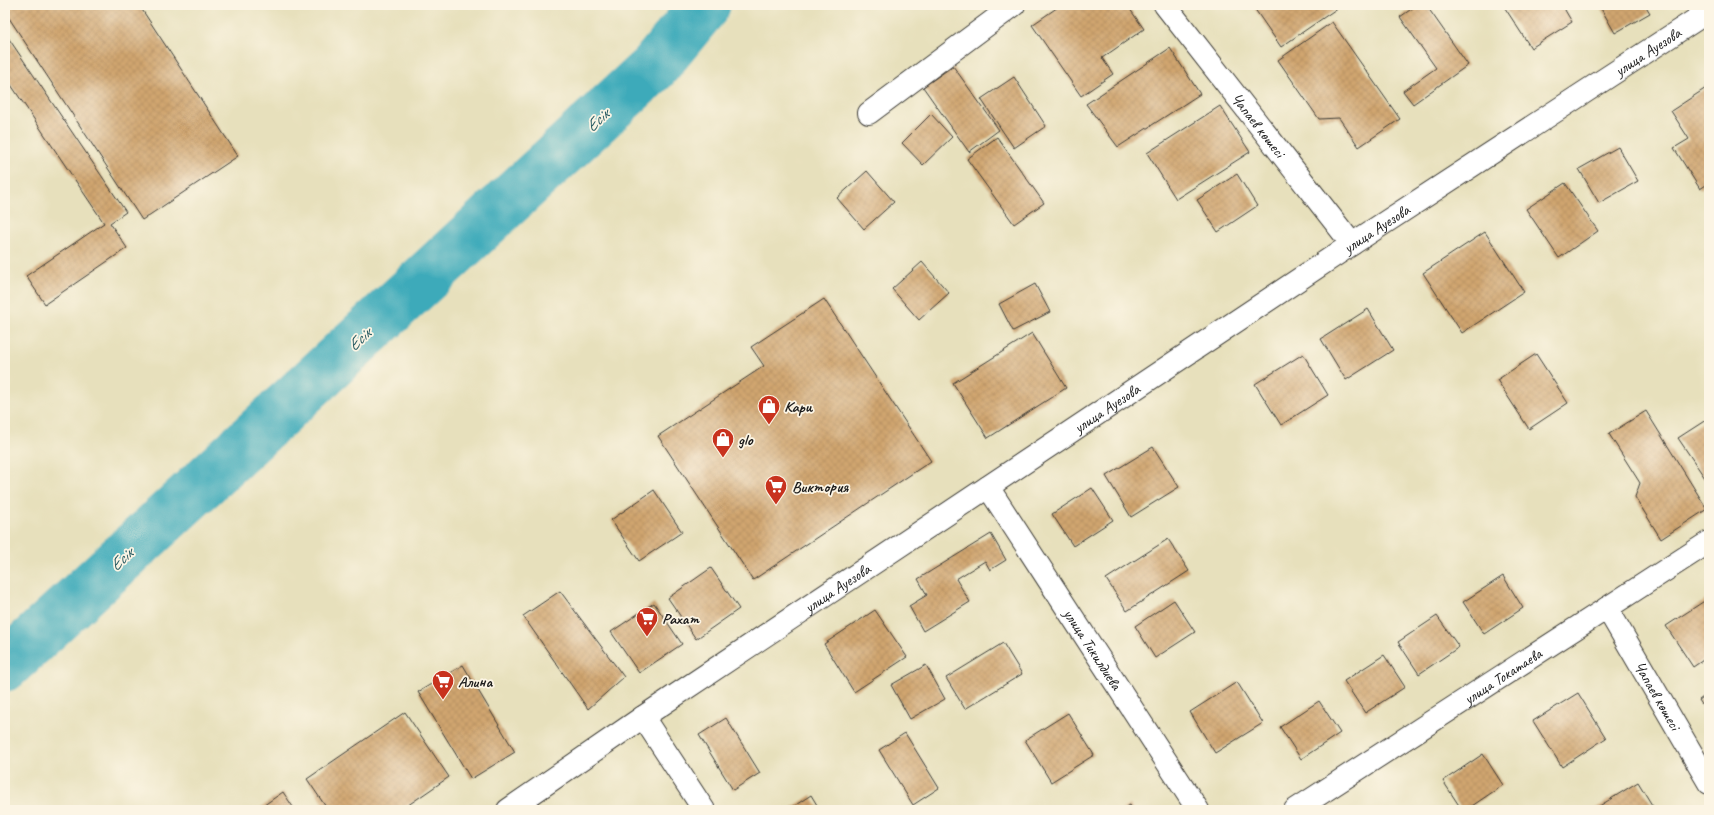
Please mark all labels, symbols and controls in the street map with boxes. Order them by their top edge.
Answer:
street label: улица Ауезова [1610,23,1686,81]
street label: Чапаев көшесі [1226,89,1291,163]
water label: Есік [581,102,616,137]
street label: улица Ауезова [1339,200,1414,259]
water label: Есік [343,321,378,356]
street label: улица Ауезова [1069,379,1145,438]
shop icon: Кари [756,393,782,426]
place label: Кари [784,397,814,417]
shop icon: glo [710,426,736,459]
place label: glo [738,430,754,450]
supermarket icon: Виктория [763,473,789,506]
place label: Виктория [792,477,849,497]
water label: Есік [105,541,140,576]
street label: улица Ауезова [800,559,875,618]
street label: улица Тикилдиева [1058,604,1127,695]
supermarket icon: Рахат [634,605,660,638]
place label: Рахат [662,609,701,629]
street label: улица Токатаева [1459,643,1547,710]
street label: Чапаев көшесі [1629,658,1686,736]
supermarket icon: Алина [430,668,456,701]
place label: Алина [458,672,493,692]

